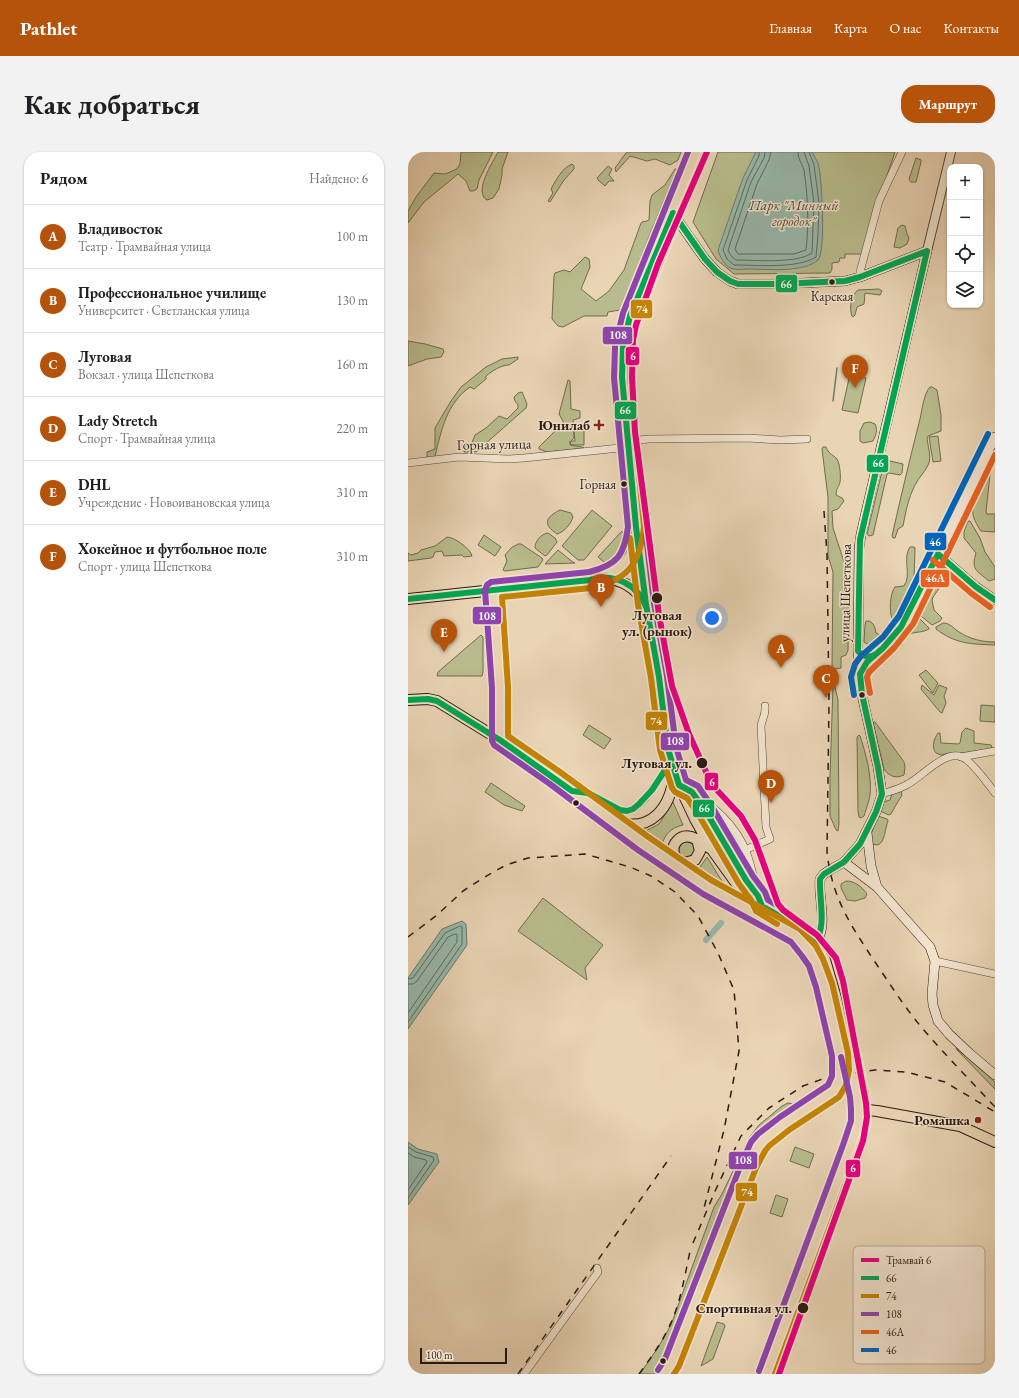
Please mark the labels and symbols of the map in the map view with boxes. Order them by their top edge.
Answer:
park label: Парк "Минный городок" [748,196,839,230]
line badge: 66 [775,274,798,293]
text: 66 [780,277,792,291]
marker: Карская [827,277,837,287]
place label: Карская [811,288,854,305]
line badge: 74 [630,299,653,319]
text: 74 [636,302,648,316]
line badge: 108 [602,326,633,345]
text: 108 [609,328,627,342]
line badge: 6 [625,346,640,366]
text: 6 [630,349,636,363]
pin: F [842,355,868,388]
line badge: 66 [614,401,637,420]
text: 66 [619,403,631,417]
place label: Юнилаб [538,416,590,434]
marker: Юнилаб [593,419,605,431]
street label: Горная улица [456,434,532,454]
line badge: 66 [866,454,889,473]
text: 66 [872,456,884,470]
place label: Горная [579,476,616,493]
marker: Горная [619,479,629,489]
line badge: 46 [924,532,947,551]
text: 46 [929,535,941,549]
street label: улица Шепеткова [835,543,855,642]
line badge: 46А [920,569,950,588]
text: 46А [925,571,945,585]
pin: B [588,574,614,607]
marker: Луговая ул. (рынок) [650,591,664,605]
line badge: 108 [472,606,502,625]
place label: Луговая ул. (рынок) [622,606,692,640]
your location [702,608,722,628]
text: 108 [478,609,496,623]
pin: E [431,619,457,652]
pin: A [768,635,794,668]
pin: C [813,665,839,698]
unlabelled marker [857,690,867,700]
line badge: 74 [645,711,668,731]
text: 74 [650,714,662,728]
line badge: 108 [660,732,690,751]
text: 108 [666,734,684,748]
place label: Луговая ул. [621,754,692,772]
marker: Луговая ул. [695,756,709,770]
pin: D [758,770,784,803]
line badge: 6 [704,772,719,791]
text: 6 [709,775,715,789]
unlabelled marker [571,798,581,808]
line badge: 66 [692,799,715,818]
text: 66 [698,801,710,815]
place label: Ромашка [914,1111,971,1129]
marker: Ромашка [973,1115,983,1125]
line badge: 108 [728,1151,758,1170]
text: 108 [734,1153,752,1167]
line badge: 6 [845,1159,861,1178]
text: 6 [850,1161,856,1175]
line badge: 74 [735,1182,758,1202]
text: 74 [741,1185,753,1199]
legend [853,1246,985,1364]
text: Трамвай 6 [886,1253,932,1267]
text: 66 [886,1271,897,1285]
text: 74 [886,1289,897,1303]
place label: Спортивная ул. [696,1299,792,1317]
marker: Спортивная ул. [796,1301,810,1315]
text: 108 [886,1307,902,1321]
text: 46А [886,1325,905,1339]
text: 46 [886,1343,897,1357]
scale bar [420,1346,507,1365]
unlabelled marker [658,1356,668,1366]

